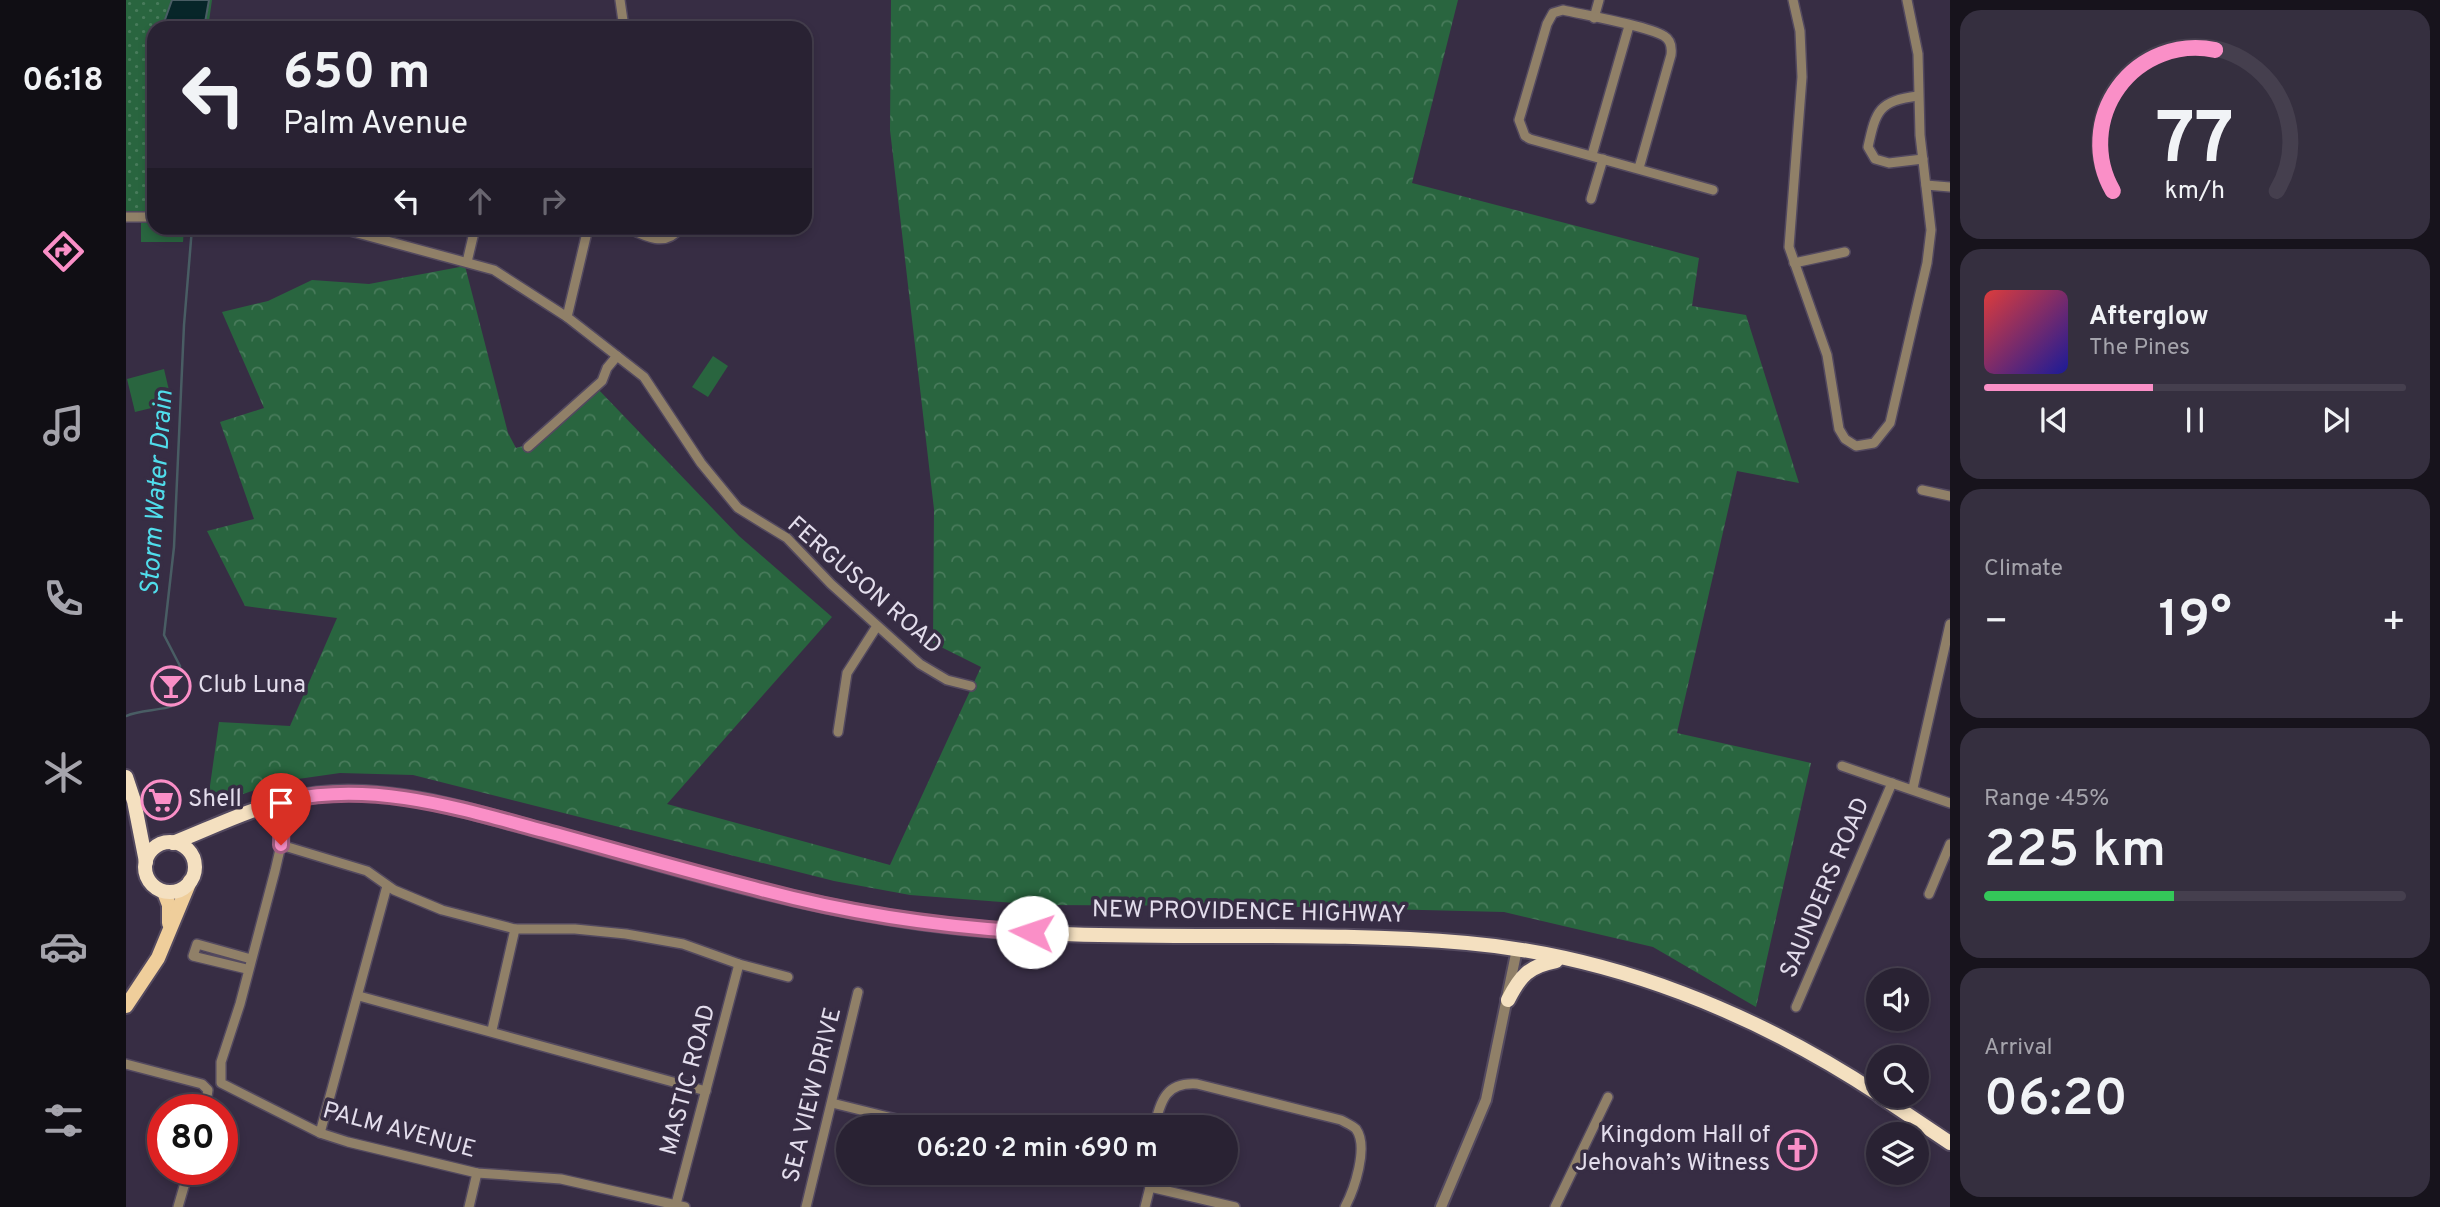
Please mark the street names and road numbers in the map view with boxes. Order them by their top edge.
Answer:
street label: FERGUSON ROAD [780,511,948,661]
street label: SAUNDERS ROAD [1774,793,1878,983]
street label: NEW PROVIDENCE HIGHWAY [1092,895,1406,931]
street label: MASTIC ROAD [654,1001,724,1159]
street label: SEA VIEW DRIVE [777,1004,849,1186]
street label: PALM AVENUE [319,1096,479,1166]

